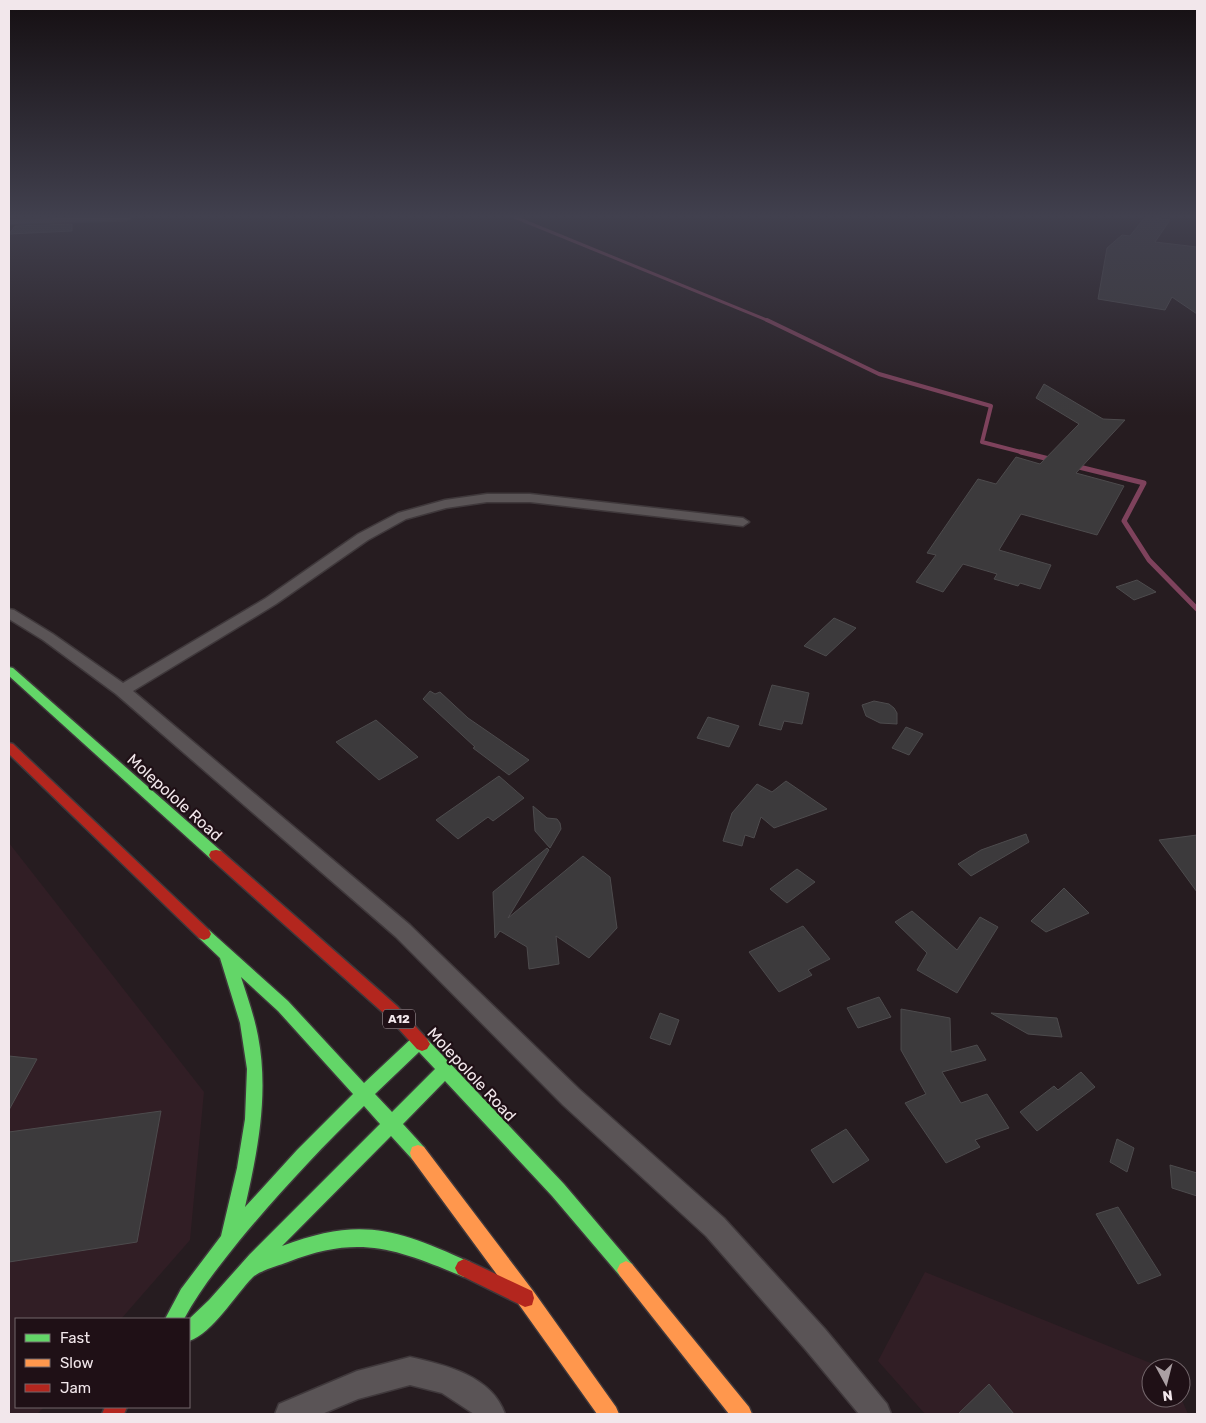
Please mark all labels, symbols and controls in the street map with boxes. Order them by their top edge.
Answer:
street label: Molepolole Road [123,750,226,845]
road number: A12 [383,1010,415,1028]
street label: Molepolole Road [423,1024,520,1125]
legend [15,1318,190,1408]
text: Fast [60,1329,90,1347]
text: Slow [60,1354,93,1372]
north arrow [1141,1358,1191,1408]
text: Jam [60,1379,91,1397]
text: N [1161,1386,1174,1404]

